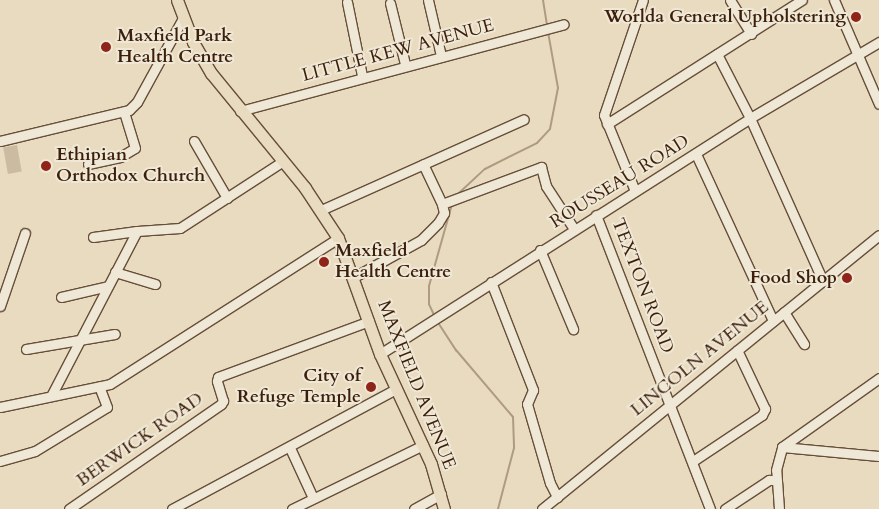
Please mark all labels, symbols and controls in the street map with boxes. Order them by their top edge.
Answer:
place label: Worlda General Upholstering [604,6,846,28]
marker: Worlda General Upholstering [850,11,862,23]
street label: LITTLE KEW AVENUE [300,15,496,87]
place label: Maxfield Park Health Centre [117,26,233,68]
marker: Maxfield Park Health Centre [99,40,113,54]
street label: ROUSSEAU ROAD [547,131,693,233]
place label: Ethipian Orthodox Church [56,145,205,188]
marker: Ethipian Orthodox Church [40,160,52,172]
street label: TEXTON ROAD [606,215,678,357]
place label: Maxfield Health Centre [335,241,451,284]
marker: Maxfield Health Centre [317,255,331,269]
place label: Food Shop [750,267,837,289]
marker: Food Shop [841,272,853,284]
street label: MAXFIELD AVENUE [372,297,460,473]
street label: LINCOLN AVENUE [627,297,773,421]
place label: City of Refuge Temple [237,366,361,408]
marker: City of Refuge Temple [365,381,377,393]
street label: BERWICK ROAD [73,388,207,492]

